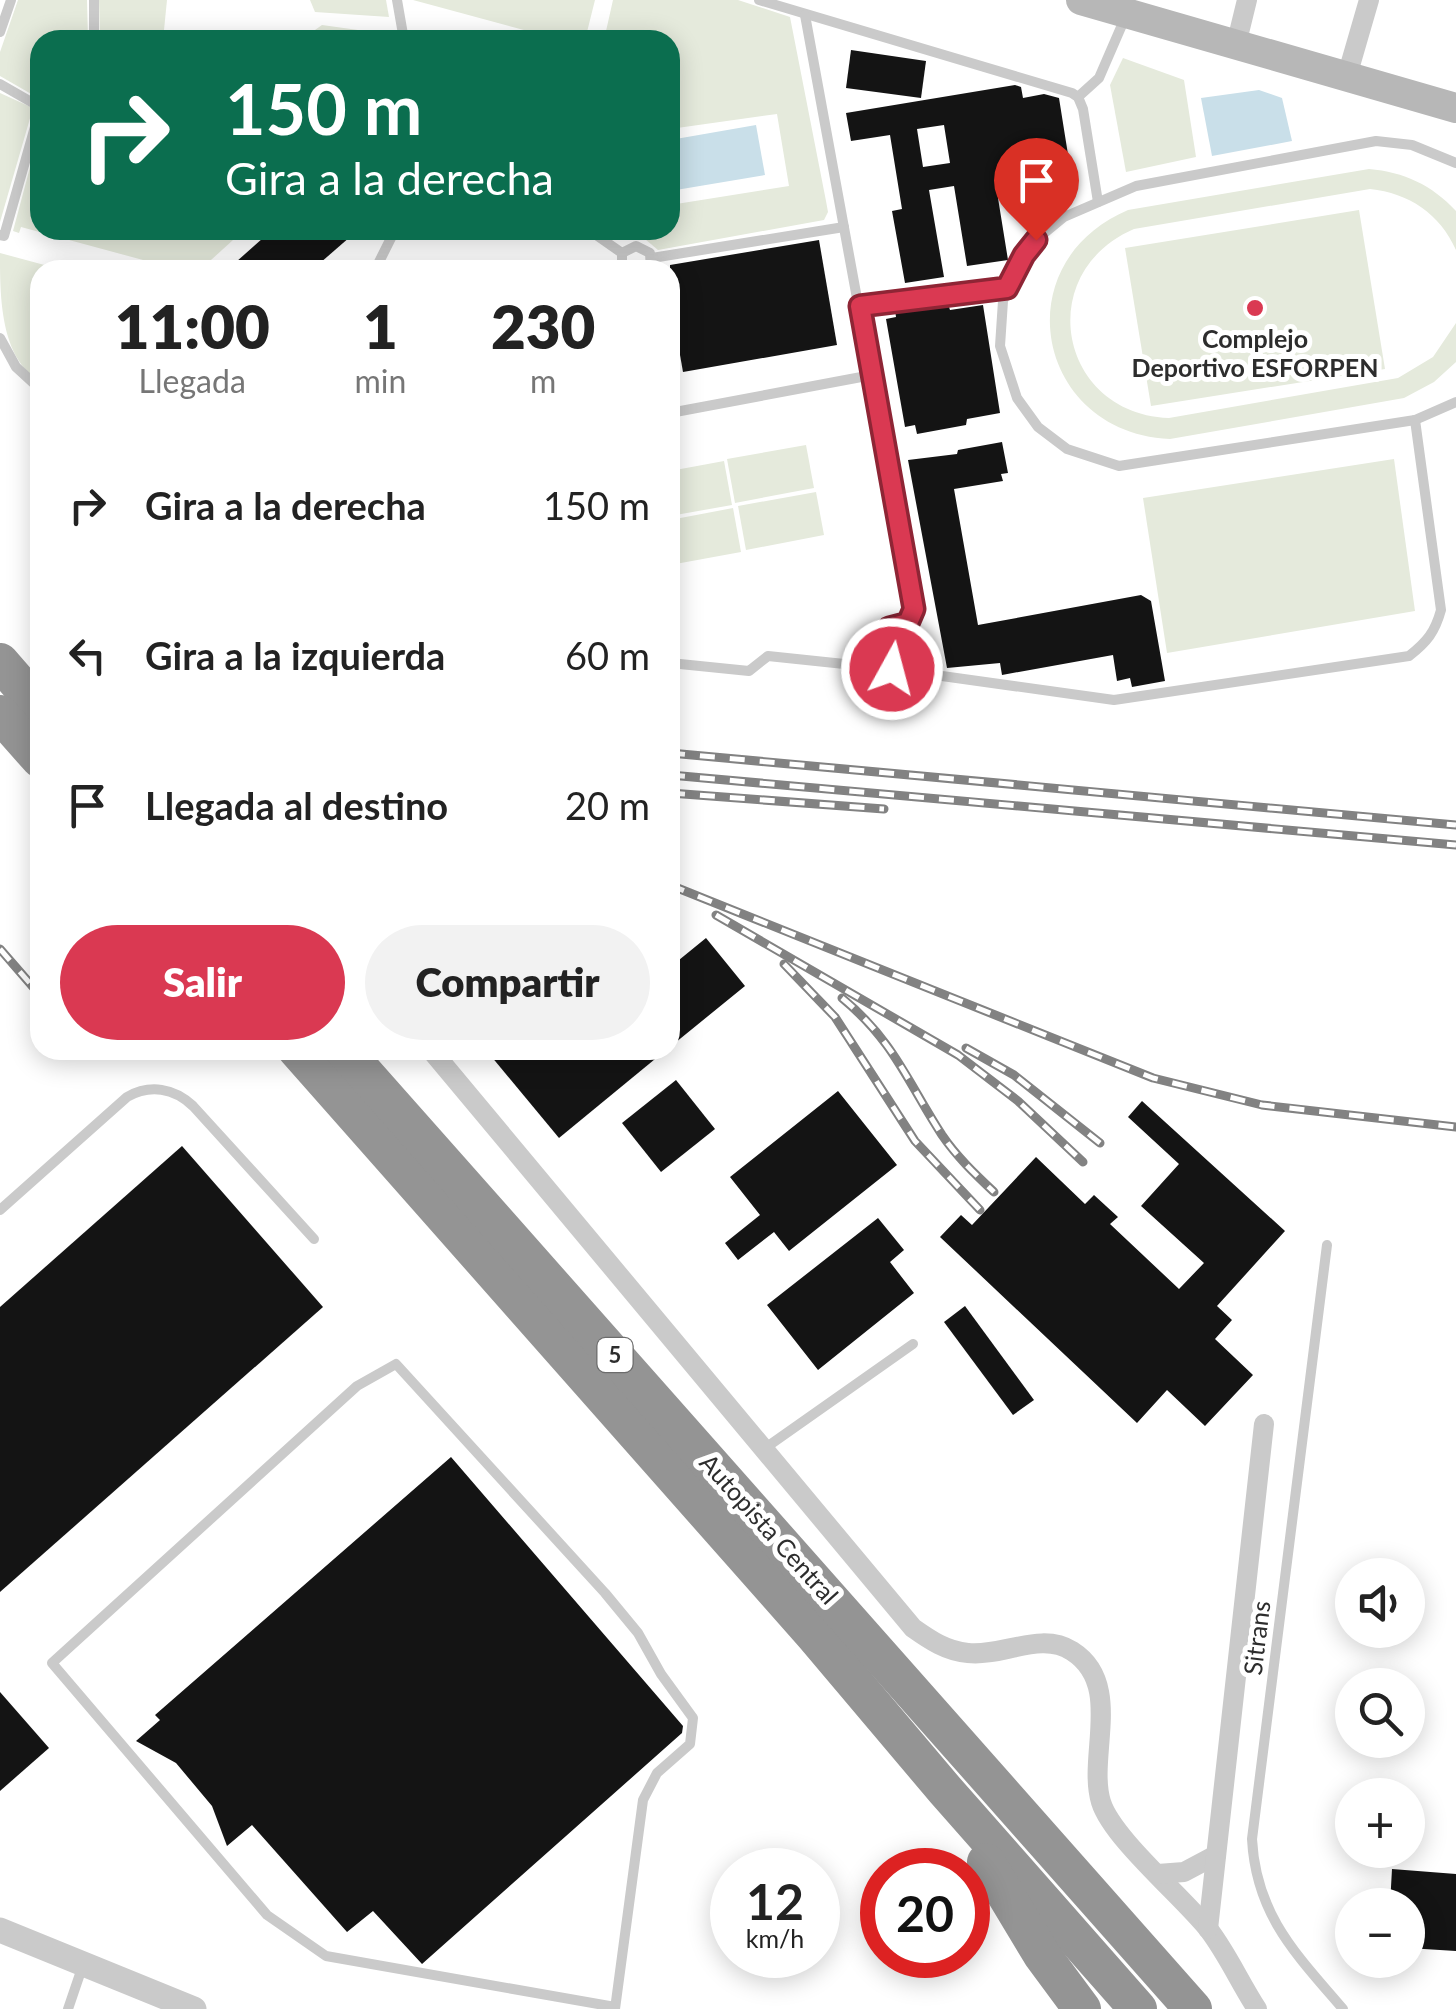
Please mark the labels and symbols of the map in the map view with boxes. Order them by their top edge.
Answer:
pin [994,138,1079,241]
marker: Complejo Deportivo ESFORPEN [1244,297,1266,319]
place label: Complejo Deportivo ESFORPEN [1132,323,1378,382]
position arrow [840,617,944,721]
road number: 5 [598,1338,632,1372]
street label: Autopista Central [694,1447,845,1610]
street label: Sitrans [1237,1599,1275,1677]
speed limit sign: 20 [860,1848,990,1978]

